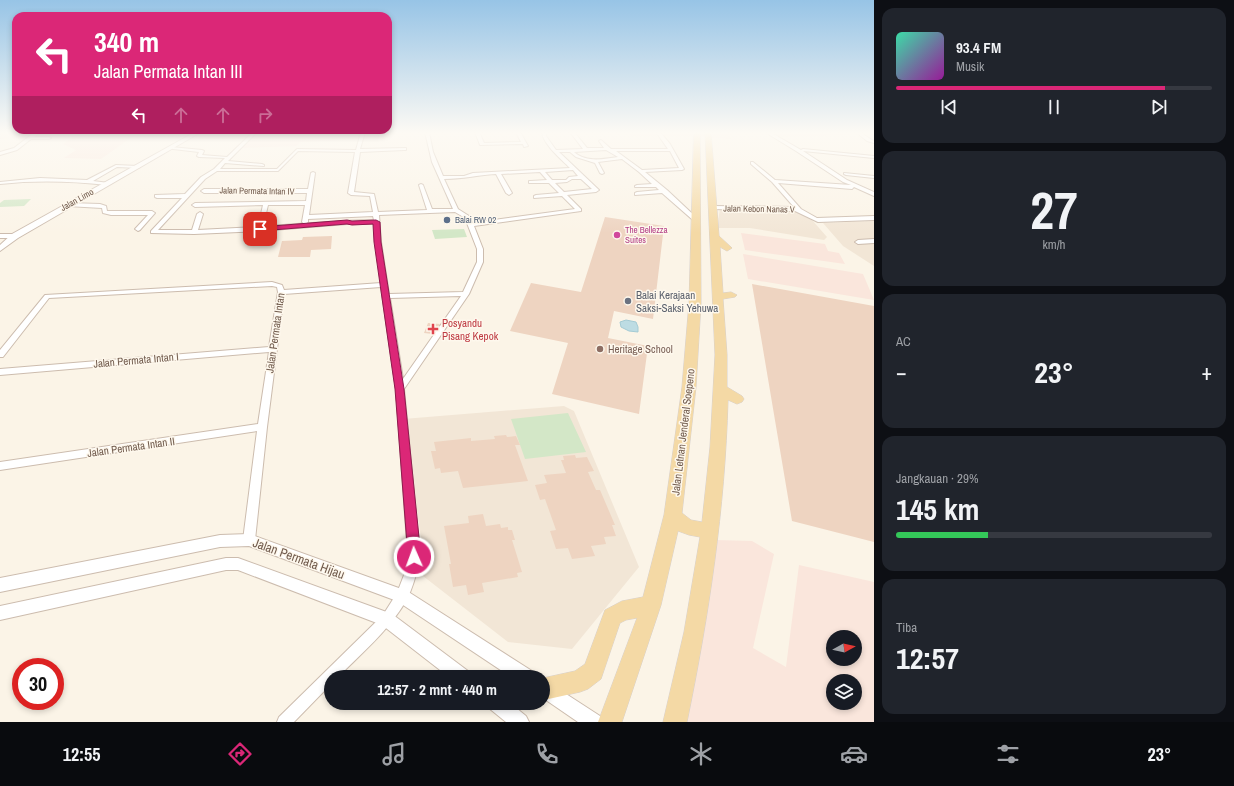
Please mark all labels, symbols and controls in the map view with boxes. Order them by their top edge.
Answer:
text: 340 m [94,23,159,61]
icon: left [28,28,80,80]
text: 93.4 FM [956,37,1001,58]
text: Musik [956,58,984,75]
text: Jalan Permata Intan III [94,59,243,84]
icon: previous [938,96,960,118]
icon: pause [1043,96,1065,118]
icon: next [1148,96,1170,118]
icon: left [128,104,150,126]
icon: ahead [170,104,192,126]
icon: ahead [212,104,234,126]
icon: right [254,104,276,126]
text: 27 [1030,175,1078,245]
street label: Jalan Permata Intan IV [219,184,295,198]
street label: Jalan Limo [58,186,96,214]
street label: Jalan Kebon Nanas V [723,202,795,216]
pin [243,212,277,246]
place label: Balai RW 02 [455,214,496,226]
marker: Balai RW 02 [442,215,452,225]
icon: arrive [249,218,271,240]
place label: The Bellezza Suites [625,224,668,246]
marker: The Bellezza Suites [612,230,622,240]
text: km/h [1042,236,1066,253]
place label: Balai Kerajaan Saksi-Saksi Yehuwa [636,288,718,315]
street label: Jalan Permata Intan [262,292,288,374]
marker: Balai Kerajaan Saksi-Saksi Yehuwa [623,296,633,306]
place label: Posyandu Pisang Kepok [442,316,499,343]
marker: Posyandu Pisang Kepok [427,323,439,335]
text: AC [896,333,911,350]
place label: Heritage School [608,342,673,356]
marker: Heritage School [595,344,605,354]
street label: Jalan Permata Intan I [93,349,179,371]
text: 23° [1034,352,1074,392]
text: − [896,357,907,387]
text: + [1201,357,1212,387]
street label: Jalan Letnan Jenderal Soepeno [668,368,698,496]
street label: Jalan Permata Intan II [86,434,176,460]
text: Jangkauan · 29% [896,470,978,487]
text: 145 km [896,489,979,529]
street label: Jalan Permata Hijau [251,534,347,583]
position arrow [393,536,435,578]
text: Tiba [896,619,917,636]
north arrow [826,630,862,666]
map controls [826,630,862,710]
text: 12:57 [896,638,959,678]
speed limit sign: 30 [12,658,64,710]
button: layers [826,674,862,710]
text: 12:57 · 2 mnt · 440 m [377,679,497,700]
icon: directions [226,740,254,768]
icon: music [380,740,408,768]
icon: phone [533,740,561,768]
icon: climate [687,740,715,768]
icon: car [840,740,868,768]
icon: filters [994,740,1022,768]
text: 12:55 [63,742,101,767]
text: 23° [1148,742,1171,767]

